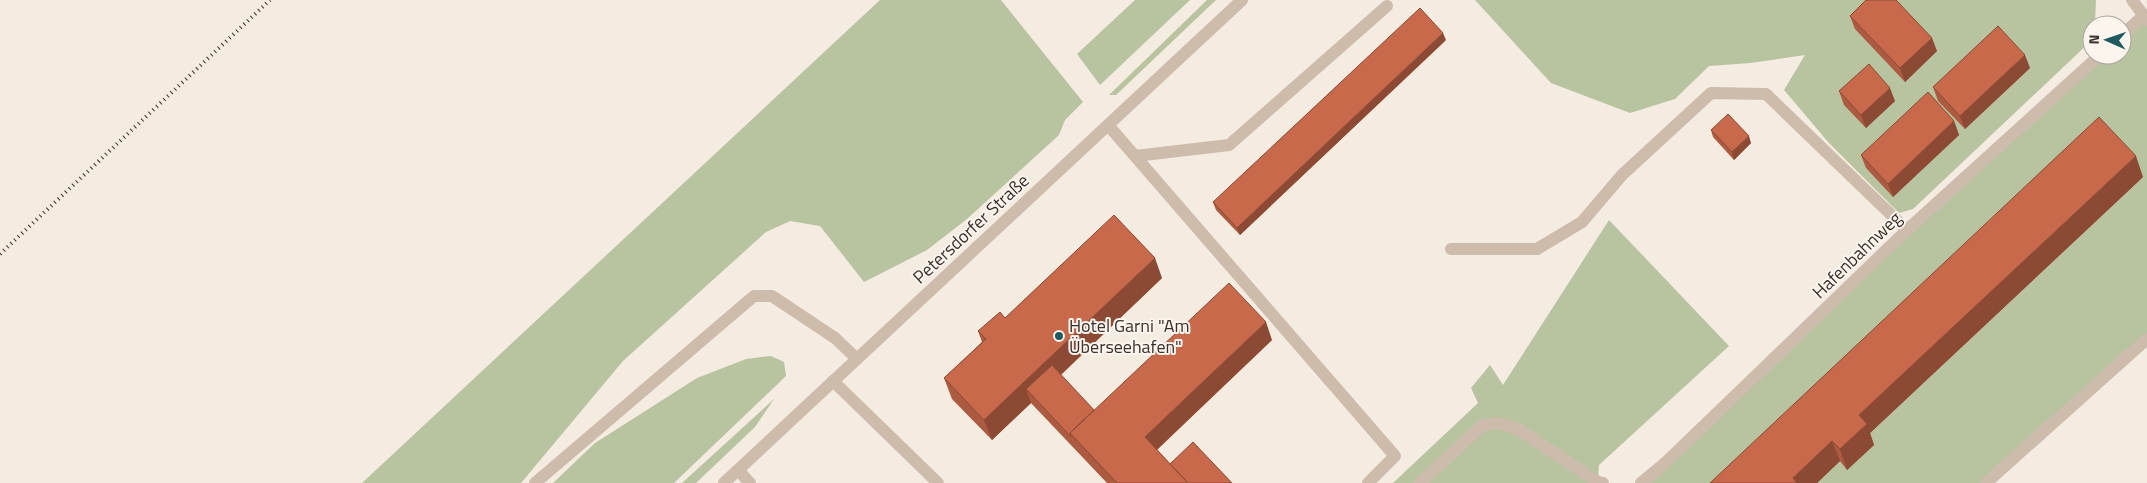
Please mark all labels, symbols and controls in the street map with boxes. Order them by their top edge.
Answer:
north arrow [2082,15,2132,65]
text: N [2083,34,2104,45]
street label: Petersdorfer Straße [906,167,1035,290]
street label: Hafenbahnweg [1806,205,1908,304]
place label: Hotel Garni "Am Überseehafen" [1069,312,1190,360]
marker: Hotel Garni "Am Überseehafen" [1053,330,1065,342]

